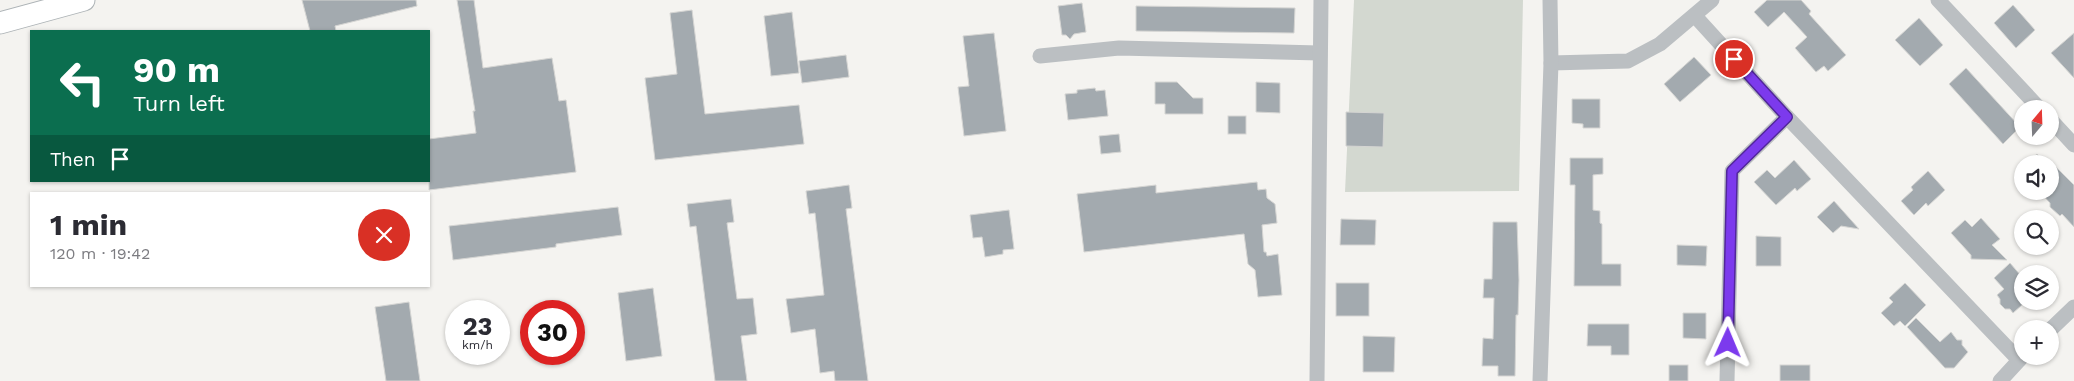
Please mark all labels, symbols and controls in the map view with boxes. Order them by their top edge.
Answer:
pin [1713,38,1755,80]
icon: arrive [1720,45,1748,73]
text: 90 m [133,49,220,91]
icon: left [50,50,115,115]
text: Turn left [133,91,225,116]
north arrow [2014,100,2059,145]
map controls [2014,100,2059,365]
icon: arrive [106,145,134,173]
text: Then [50,148,96,171]
button: sound [2014,155,2059,200]
text: 1 min [50,207,127,242]
button: close [358,209,410,261]
button: search [2014,210,2059,255]
text: 120 m · 19:42 [50,244,150,263]
button: layers [2014,265,2059,310]
speed limit sign: 30 [520,300,585,365]
text: 23 [463,312,492,341]
position arrow [1701,316,1753,368]
button: + [2014,320,2059,365]
text: km/h [462,338,493,352]

